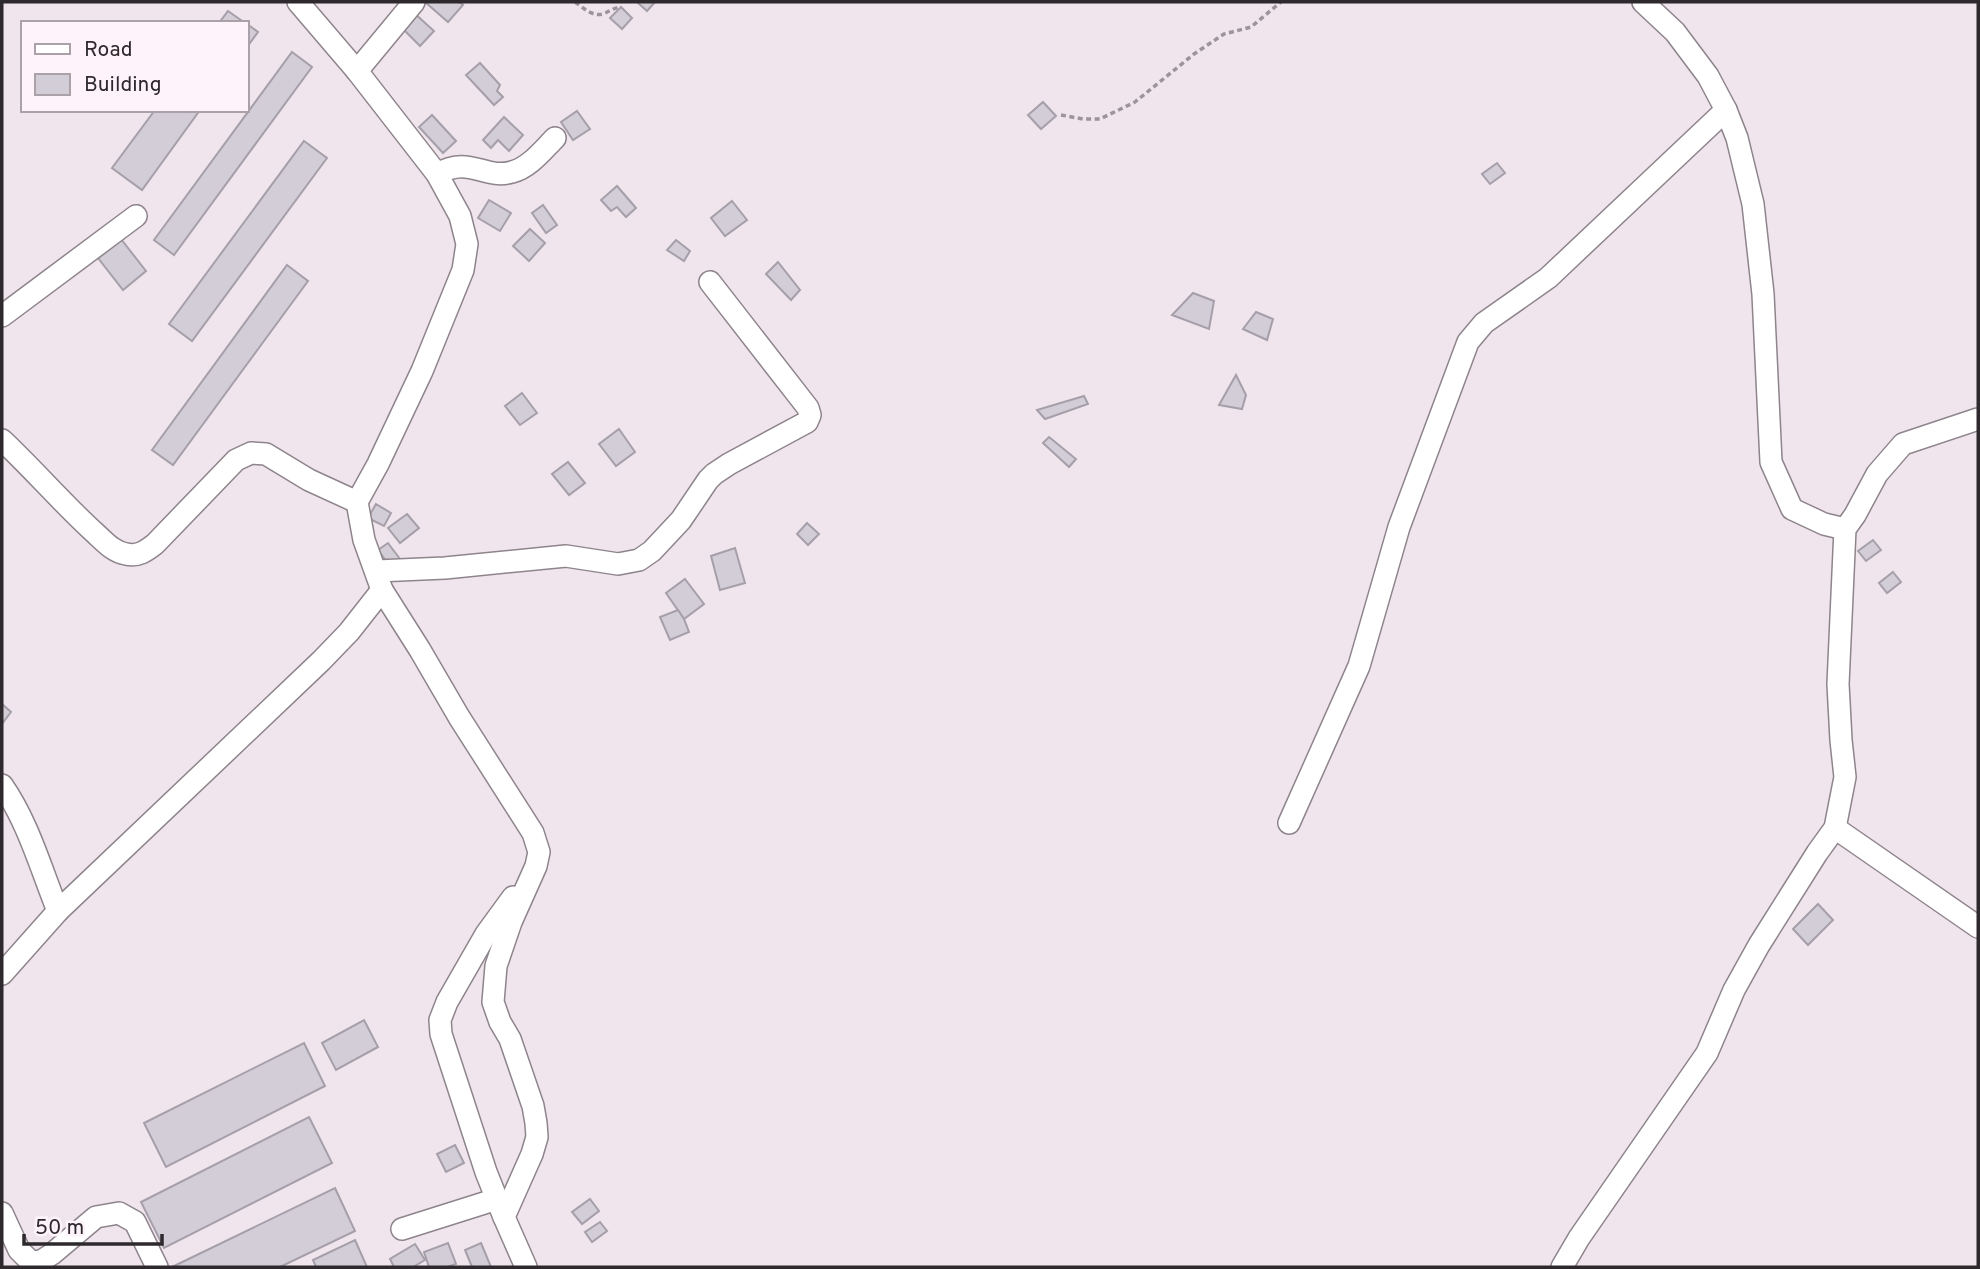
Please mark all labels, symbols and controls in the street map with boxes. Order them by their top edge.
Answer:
legend [21,21,248,112]
text: Road [84,37,133,64]
text: Building [84,72,162,99]
scale bar [24,1202,163,1246]
text: 50 m [35,1215,84,1242]

